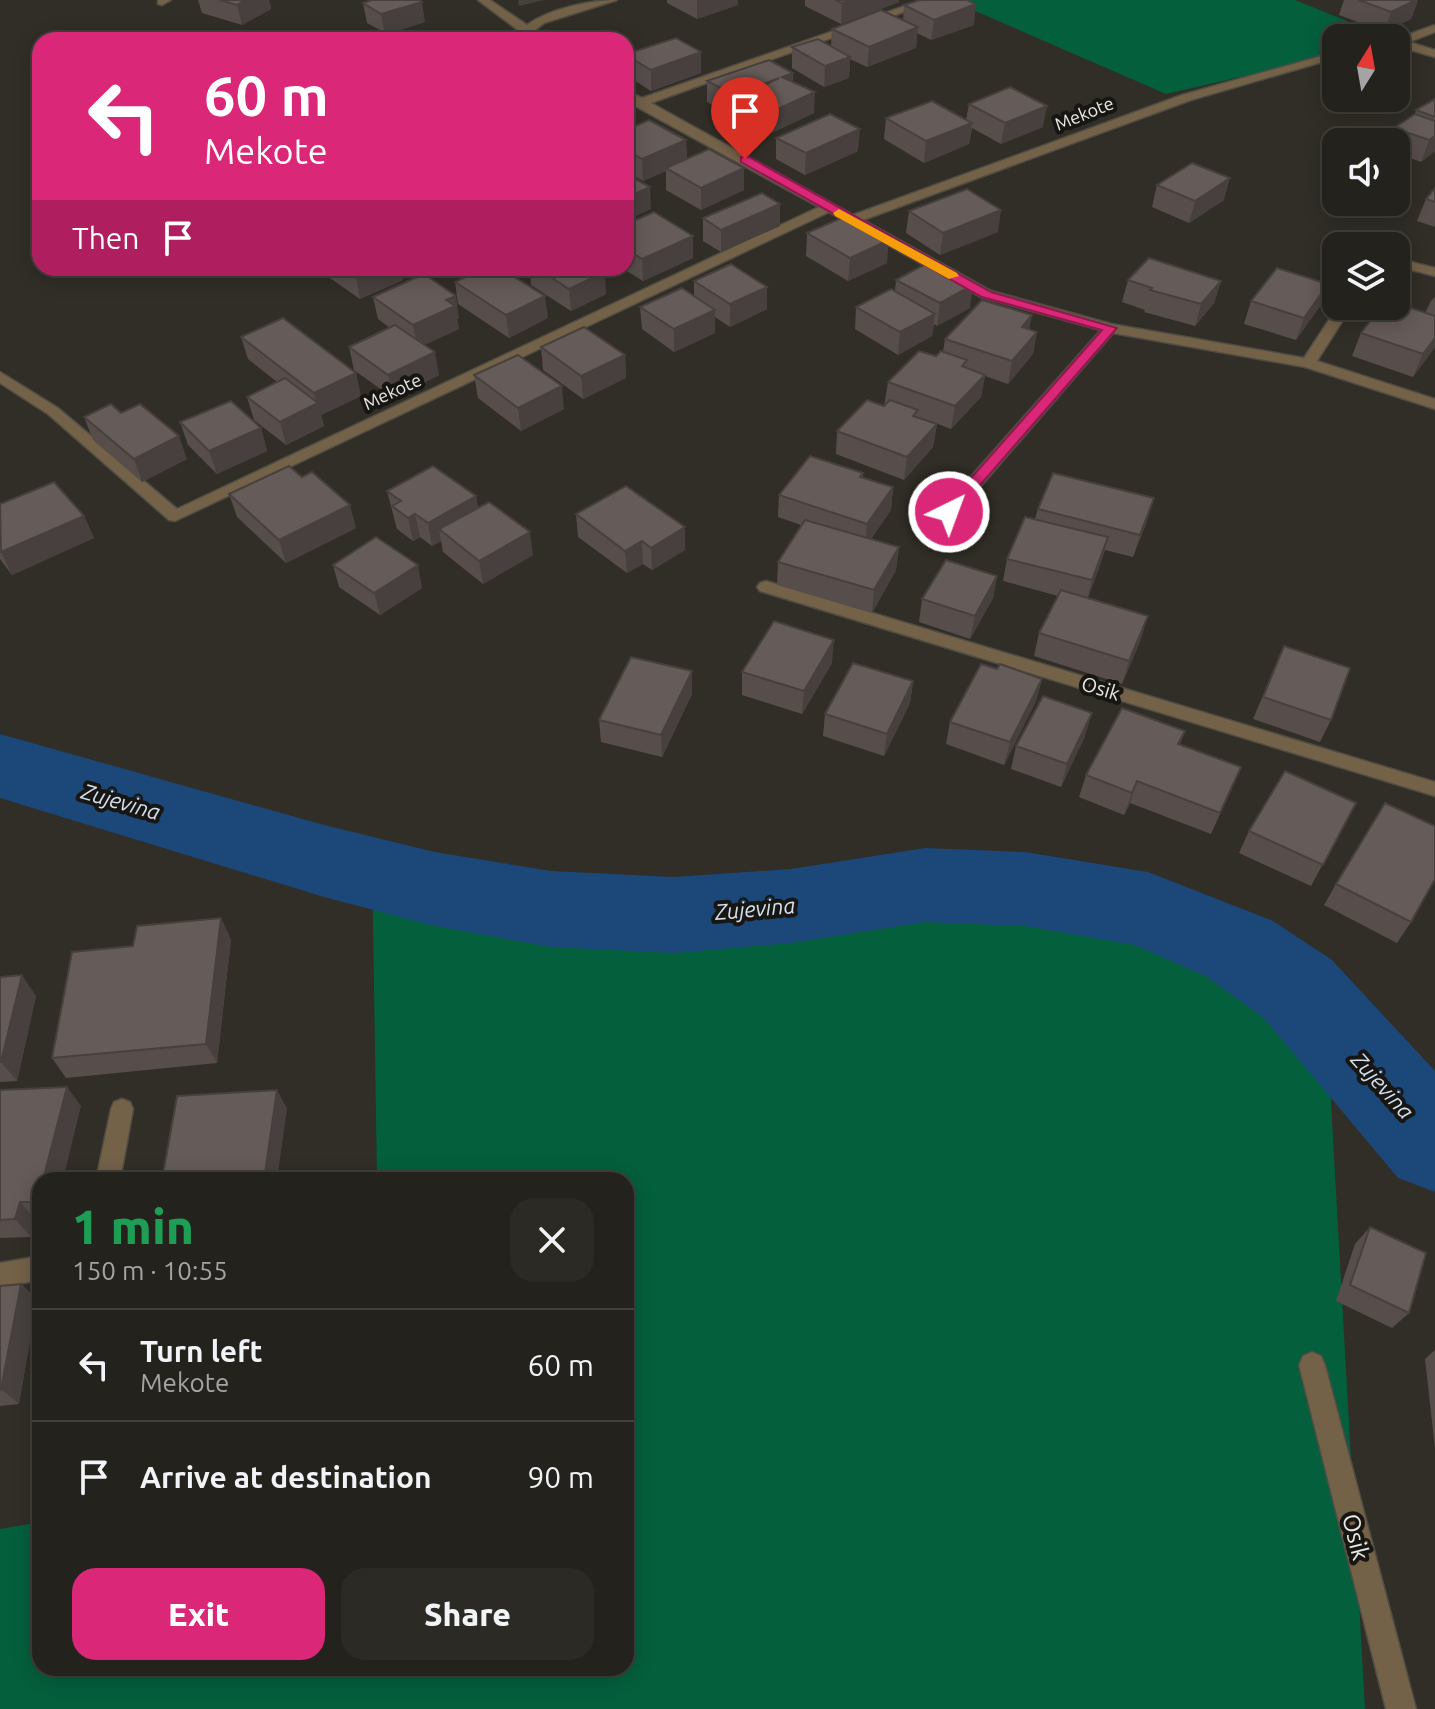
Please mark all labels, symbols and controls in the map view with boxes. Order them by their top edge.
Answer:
north arrow [1322,24,1410,112]
map controls [1322,24,1410,320]
icon: left [72,64,176,168]
text: 60 m [204,64,329,127]
pin [711,77,779,159]
icon: arrive [723,89,767,133]
street label: Mekote [1052,92,1116,134]
button: sound [1322,128,1410,216]
text: Mekote [204,130,328,171]
icon: arrive [156,216,200,260]
text: Then [72,221,140,255]
button: layers [1322,232,1410,320]
street label: Mekote [360,369,424,413]
position arrow [907,470,991,554]
street label: Osik [1079,671,1123,705]
water label: Zujevina [78,778,163,824]
water label: Zujevina [713,892,796,924]
water label: Zujevina [1346,1046,1419,1123]
button: close [510,1198,594,1282]
text: 1 min [72,1199,194,1253]
text: 150 m · 10:55 [72,1256,228,1285]
text: Turn left [140,1334,262,1368]
icon: left [72,1343,116,1387]
text: 60 m [527,1348,594,1382]
text: Mekote [140,1368,229,1397]
icon: arrive [72,1455,116,1499]
text: Arrive at destination [140,1460,432,1494]
text: 90 m [527,1460,594,1494]
street label: Osik [1337,1511,1375,1563]
button: Exit [72,1568,325,1660]
button: Share [341,1568,594,1660]

